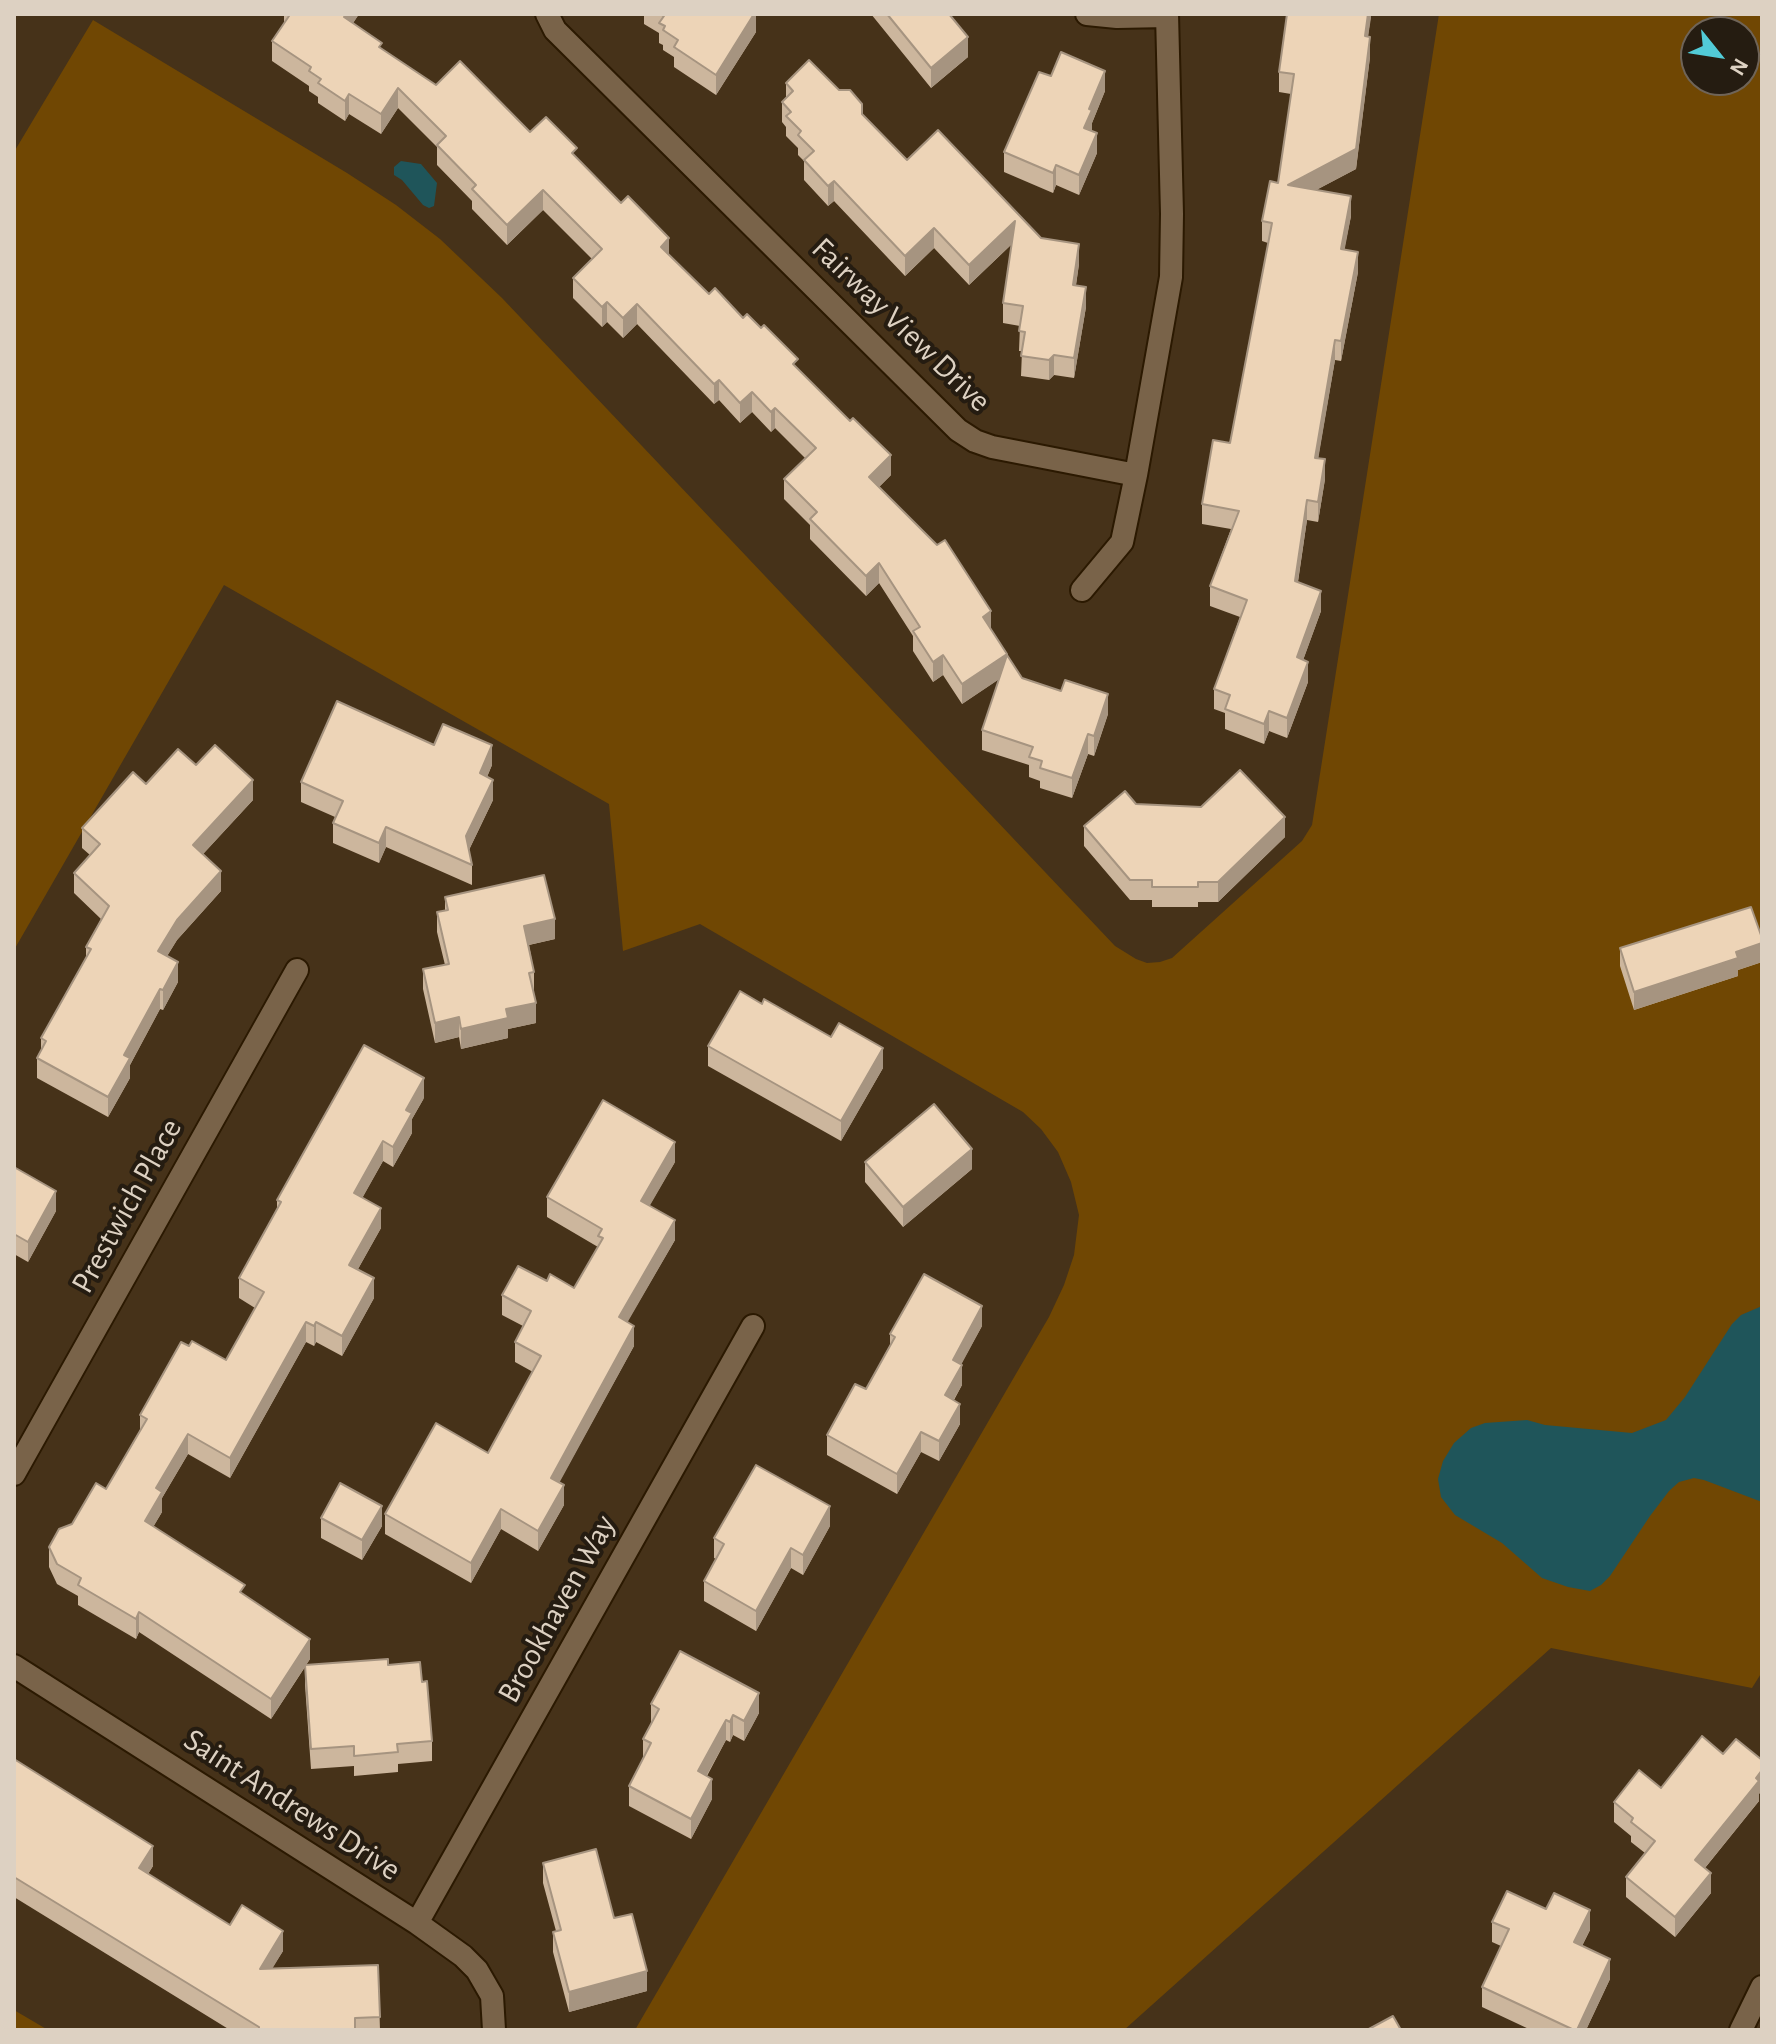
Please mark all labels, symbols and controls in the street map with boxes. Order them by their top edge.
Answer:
north arrow [1680,16,1760,96]
text: N [1726,55,1752,79]
street label: Fairway View Drive [803,230,999,420]
street label: Prestwich Place [63,1112,191,1300]
street label: Brookhaven Way [490,1508,624,1710]
street label: Saint Andrews Drive [176,1721,408,1889]

